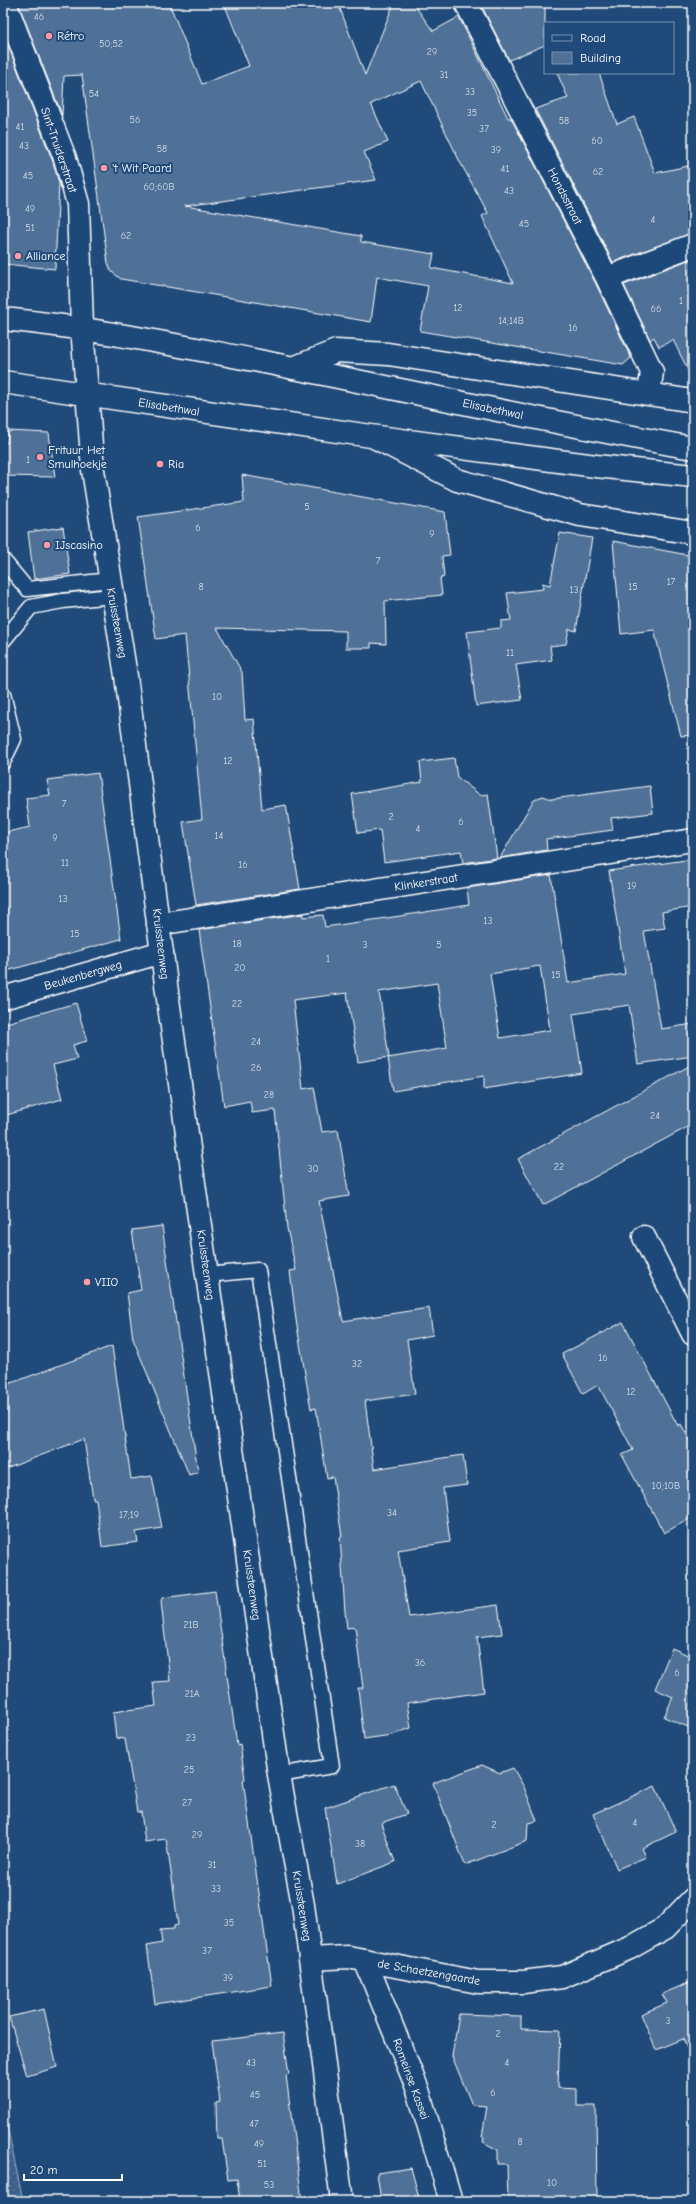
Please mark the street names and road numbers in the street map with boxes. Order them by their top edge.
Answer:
street label: Sint-Truiderstraat [38,105,80,195]
street label: Hondsstraat [545,165,586,227]
street label: Elisabethwal [137,395,201,419]
street label: Elisabethwal [461,396,525,422]
street label: Kruissteenweg [104,587,130,659]
street label: Klinkerstraat [393,870,459,894]
street label: Kruissteenweg [150,908,172,980]
street label: Beukenbergweg [42,957,124,993]
street label: Kruissteenweg [194,1229,218,1301]
street label: Kruissteenweg [240,1549,264,1621]
street label: Kruissteenweg [290,1870,314,1942]
street label: de Schaetzengaarde [377,1956,481,1988]
street label: Romeinse Kassei [390,2037,432,2121]

